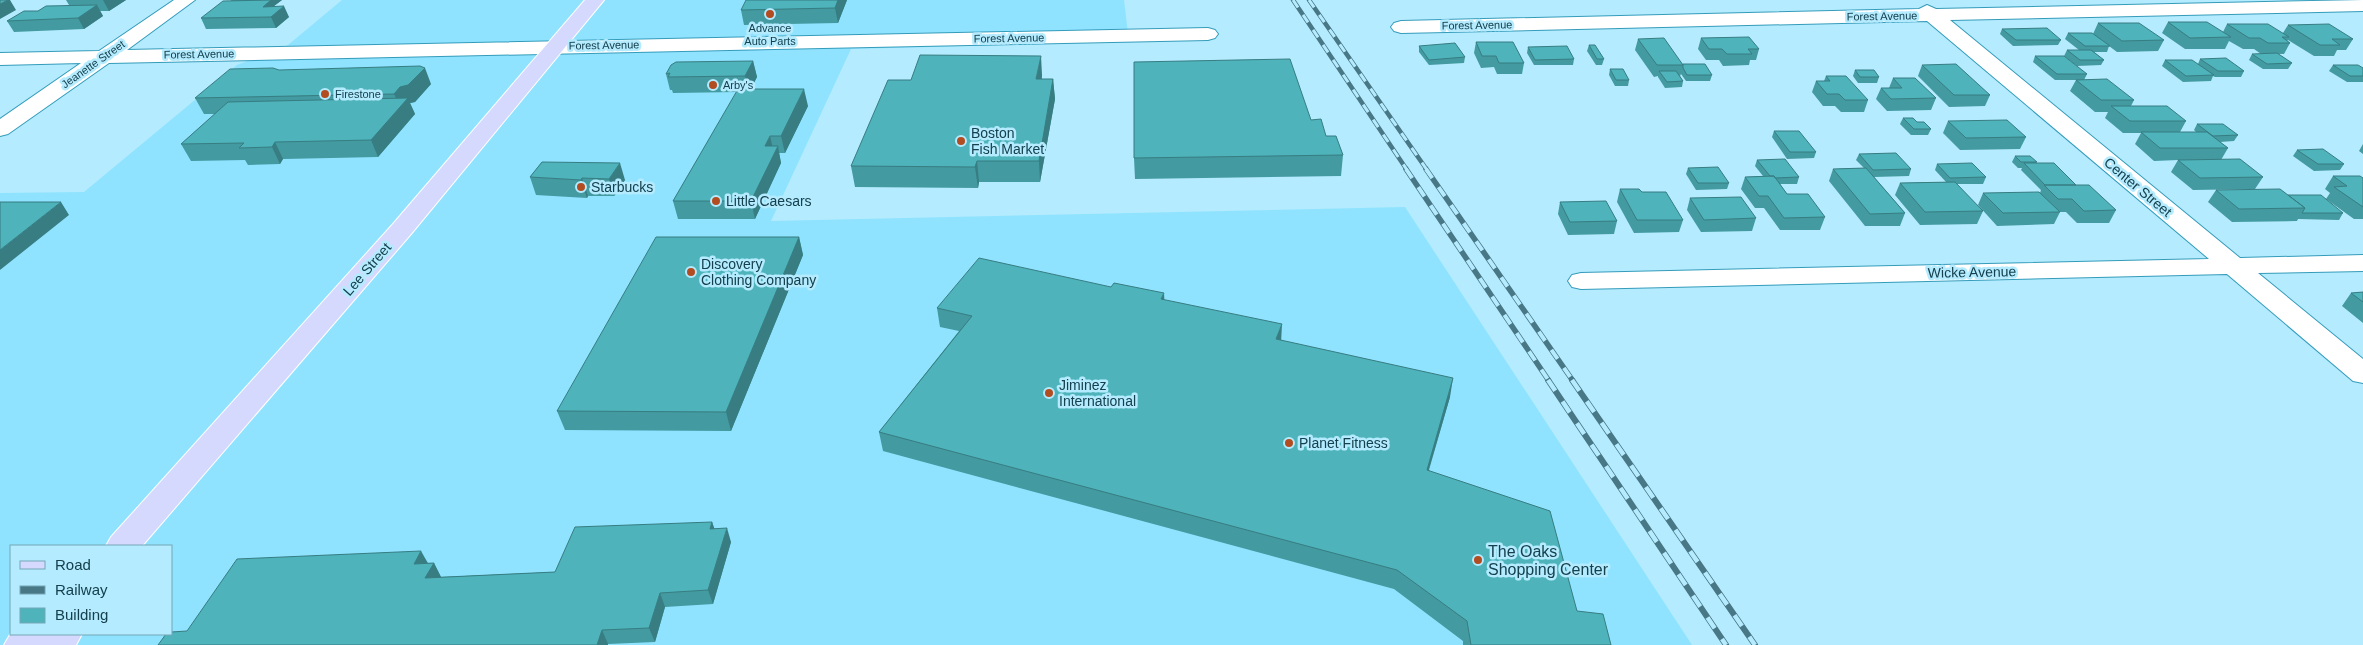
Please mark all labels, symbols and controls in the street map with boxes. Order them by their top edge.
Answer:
marker: Advance Auto Parts [764,8,776,20]
street label: Forest Avenue [1847,9,1917,23]
street label: Forest Avenue [1442,18,1512,32]
place label: Advance Auto Parts [744,22,796,47]
street label: Forest Avenue [974,31,1044,45]
street label: Jeanette Street [59,38,127,90]
street label: Forest Avenue [569,38,639,52]
street label: Forest Avenue [164,47,234,61]
marker: Arby's [707,79,719,91]
place label: Arby's [723,79,754,91]
marker: Firestone [319,88,331,100]
place label: Firestone [335,88,381,100]
place label: Boston Fish Market [971,125,1044,157]
marker: Boston Fish Market [955,135,967,147]
street label: Center Street [2101,154,2175,220]
place label: Starbucks [591,179,653,195]
marker: Starbucks [575,181,587,193]
place label: Little Caesars [726,193,812,209]
marker: Little Caesars [710,195,722,207]
street label: Lee Street [340,239,394,299]
place label: Discovery Clothing Company [701,256,816,288]
street label: Wicke Avenue [1928,263,2017,281]
marker: Discovery Clothing Company [685,266,697,278]
place label: Jiminez International [1059,377,1136,409]
marker: Jiminez International [1043,387,1055,399]
place label: Planet Fitness [1299,435,1388,451]
marker: Planet Fitness [1283,437,1295,449]
place label: The Oaks Shopping Center [1488,543,1609,578]
legend [10,545,172,635]
marker: The Oaks Shopping Center [1472,554,1484,566]
text: Road [55,556,91,573]
text: Railway [55,581,108,598]
text: Building [55,606,108,623]

